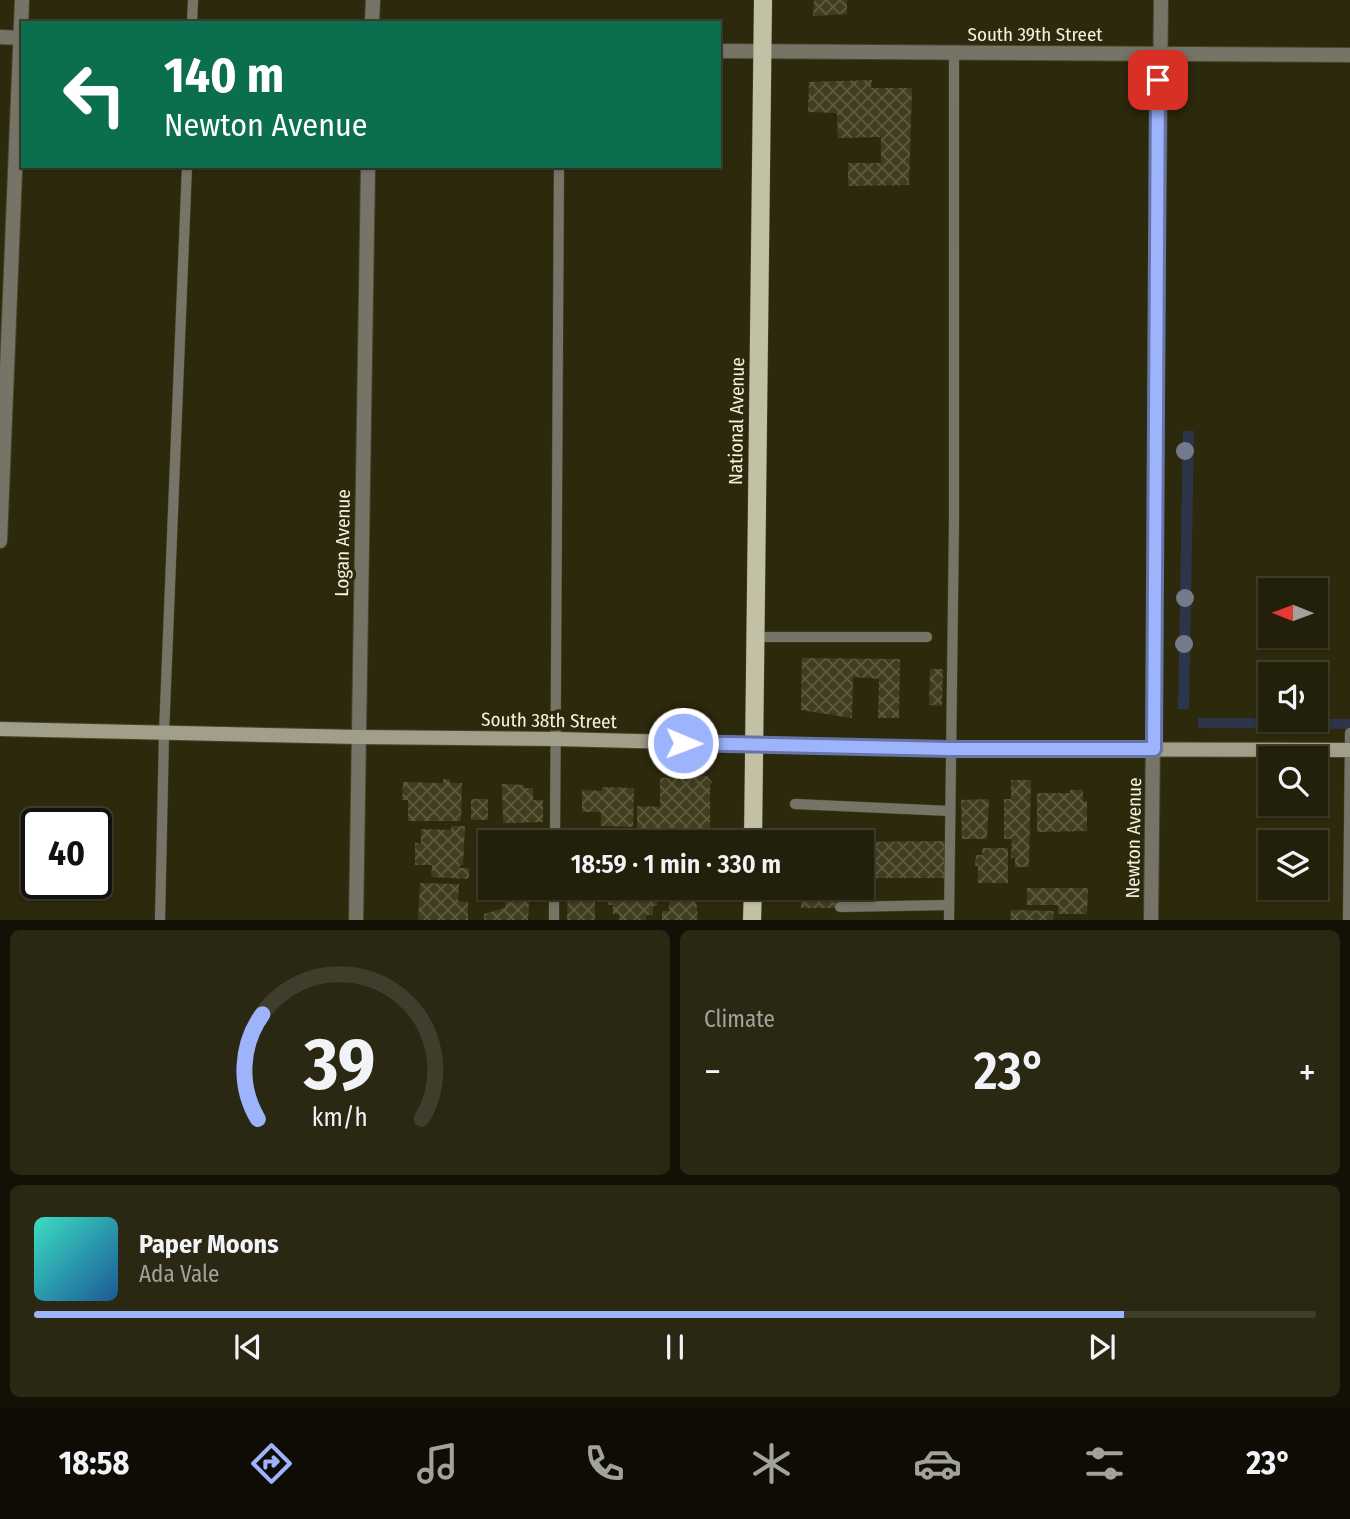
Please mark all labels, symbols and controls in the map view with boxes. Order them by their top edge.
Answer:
street label: South 39th Street [967,23,1103,46]
text: 140 m [164,46,284,105]
icon: left [49,49,140,140]
pin [1128,50,1188,110]
icon: arrive [1139,61,1177,99]
text: Newton Avenue [164,106,368,144]
street label: National Avenue [724,357,749,485]
street label: Logan Avenue [330,489,355,597]
north arrow [1258,578,1328,648]
map controls [1258,578,1328,900]
button: sound [1258,662,1328,732]
position arrow [646,706,720,780]
street label: South 38th Street [481,708,618,733]
button: search [1258,746,1328,816]
street label: Newton Avenue [1121,777,1146,899]
speed limit sign: 40 [21,808,112,899]
button: layers [1258,830,1328,900]
text: 18:59 · 1 min · 330 m [571,849,781,880]
text: Climate [704,1005,775,1033]
text: 39 [303,1021,376,1108]
text: 23° [974,1040,1046,1103]
text: − [704,1049,721,1095]
text: + [1299,1049,1316,1095]
text: km/h [312,1102,368,1132]
text: Paper Moons [139,1229,279,1260]
text: Ada Vale [139,1260,219,1288]
icon: previous [229,1328,267,1366]
icon: pause [656,1328,694,1366]
icon: next [1083,1328,1121,1366]
icon: directions [247,1439,296,1488]
icon: music [413,1439,462,1488]
icon: phone [580,1439,629,1488]
icon: climate [747,1439,796,1488]
icon: car [913,1439,962,1488]
icon: filters [1080,1439,1129,1488]
text: 18:58 [59,1444,129,1482]
text: 23° [1246,1444,1291,1482]

